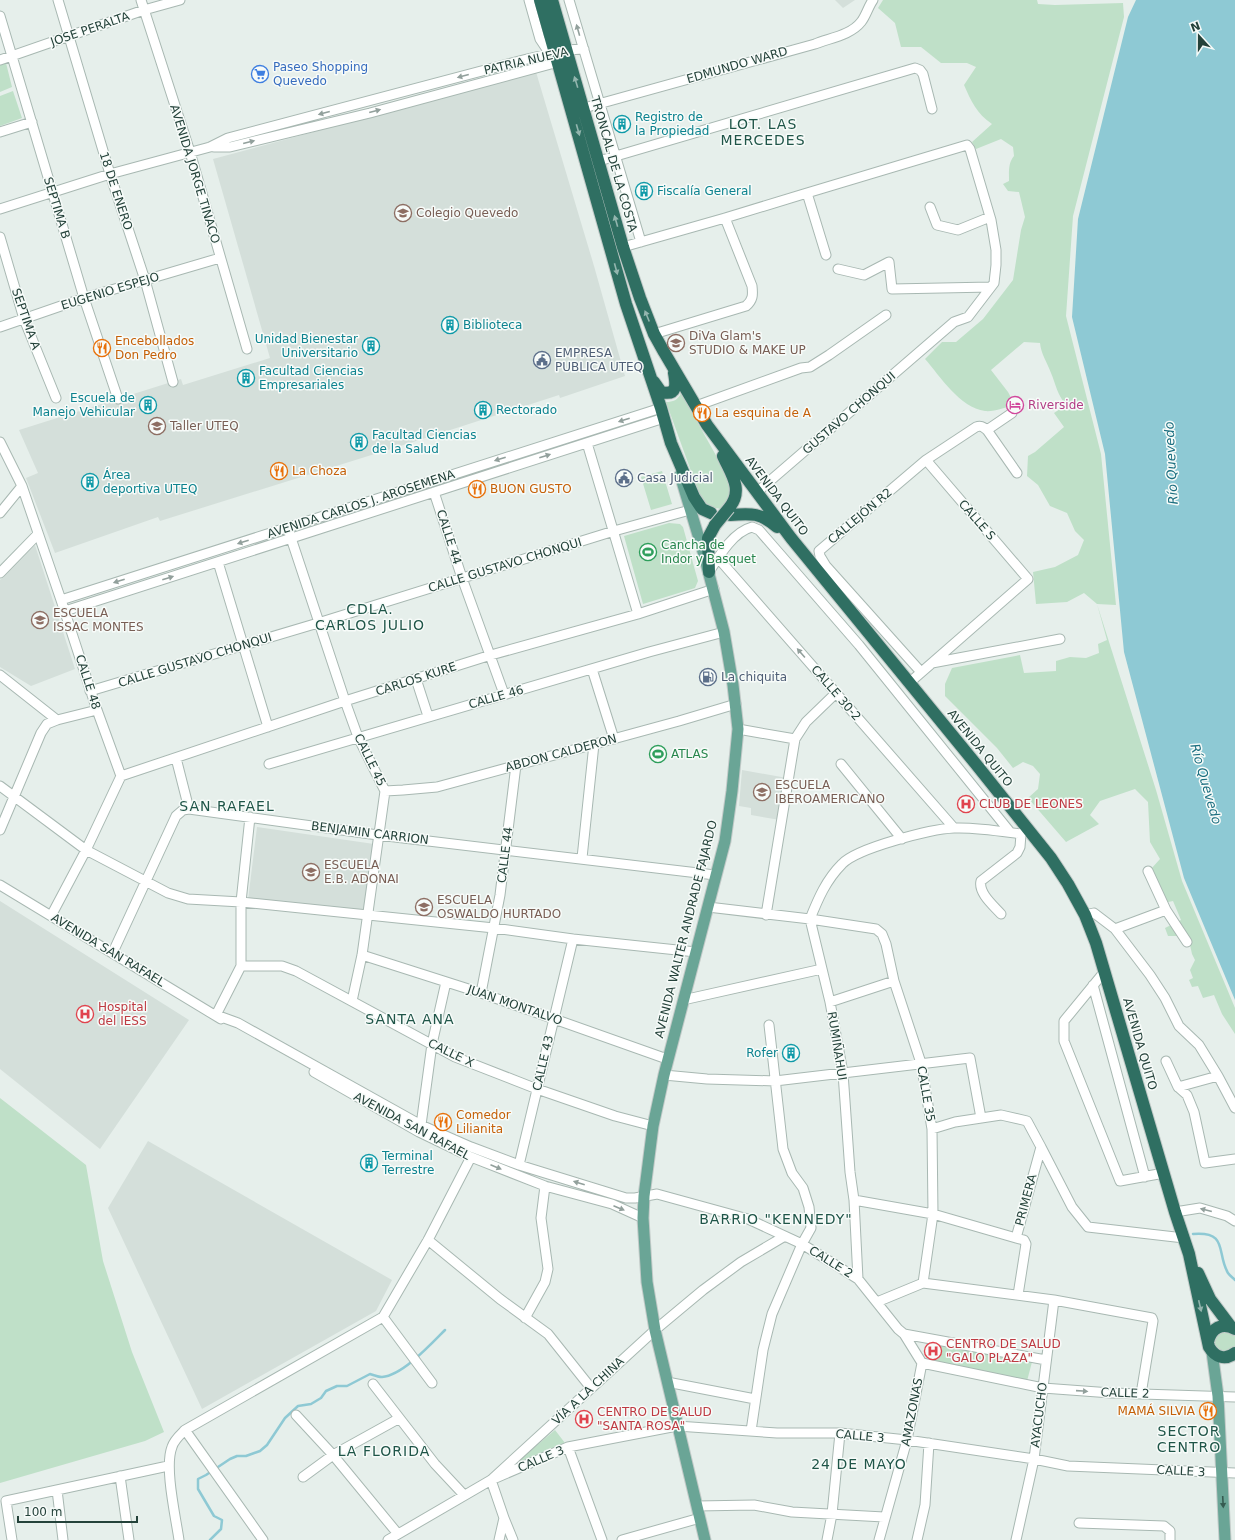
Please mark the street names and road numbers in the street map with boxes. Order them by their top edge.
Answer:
street label: JOSE PERALTA [48,9,132,49]
street label: PATRIA NUEVA [483,44,570,77]
street label: EDMUNDO WARD [685,44,789,86]
street label: TRONCAL DE LA COSTA [588,93,640,234]
street label: AVENIDA JORGE TINACO [167,103,223,245]
street label: 18 DE ENERO [97,150,135,232]
street label: SEPTIMA B [41,175,73,241]
street label: EUGENIO ESPEJO [59,269,161,313]
street label: SEPTIMA A [9,287,43,352]
street label: GUSTAVO CHONQUI [800,369,898,457]
street label: AVENIDA QUITO [743,454,811,538]
street label: AVENIDA CARLOS J. AROSEMENA [265,467,457,541]
street label: CALLEJÓN R2 [824,484,895,547]
street label: CALLE S [956,497,998,543]
street label: CALLE 44 [434,508,464,566]
street label: CALLE GUSTAVO CHONQUI [427,535,583,595]
street label: CALLE GUSTAVO CHONQUI [117,630,273,690]
street label: CALLE 48 [73,653,103,711]
street label: CARLOS KURE [374,659,458,699]
street label: CALLE 30-2 [808,663,864,723]
street label: CALLE 46 [467,682,525,712]
street label: AVENIDA QUITO [945,707,1015,789]
street label: CALLE 45 [351,731,389,789]
street label: ABDON CALDERON [504,731,618,775]
street label: BENJAMIN CARRION [310,819,430,847]
street label: AVENIDA WALTER ANDRADE FAJARDO [652,819,720,1039]
street label: CALLE 44 [495,826,515,884]
street label: AVENIDA SAN RAFAEL [49,911,168,990]
street label: JUAN MONTALVO [465,982,564,1028]
street label: AVENIDA QUITO [1120,996,1160,1092]
street label: RUMIÑAHUI [825,1010,850,1081]
street label: CALLE 43 [530,1034,556,1092]
street label: CALLE X [426,1036,476,1070]
street label: CALLE 35 [914,1065,938,1123]
street label: AVENIDA SAN RAFAEL [351,1089,473,1163]
street label: PRIMERA [1012,1172,1040,1227]
street label: CALLE 2 [807,1243,855,1281]
street label: VÍA A LA CHINA [549,1353,627,1428]
street label: AMAZONAS [899,1377,925,1447]
street label: AYACUCHO [1028,1382,1050,1448]
street label: CALLE 2 [1100,1385,1150,1401]
street label: CALLE 3 [835,1427,885,1445]
street label: CALLE 3 [516,1443,566,1475]
street label: CALLE 3 [1156,1463,1206,1479]

